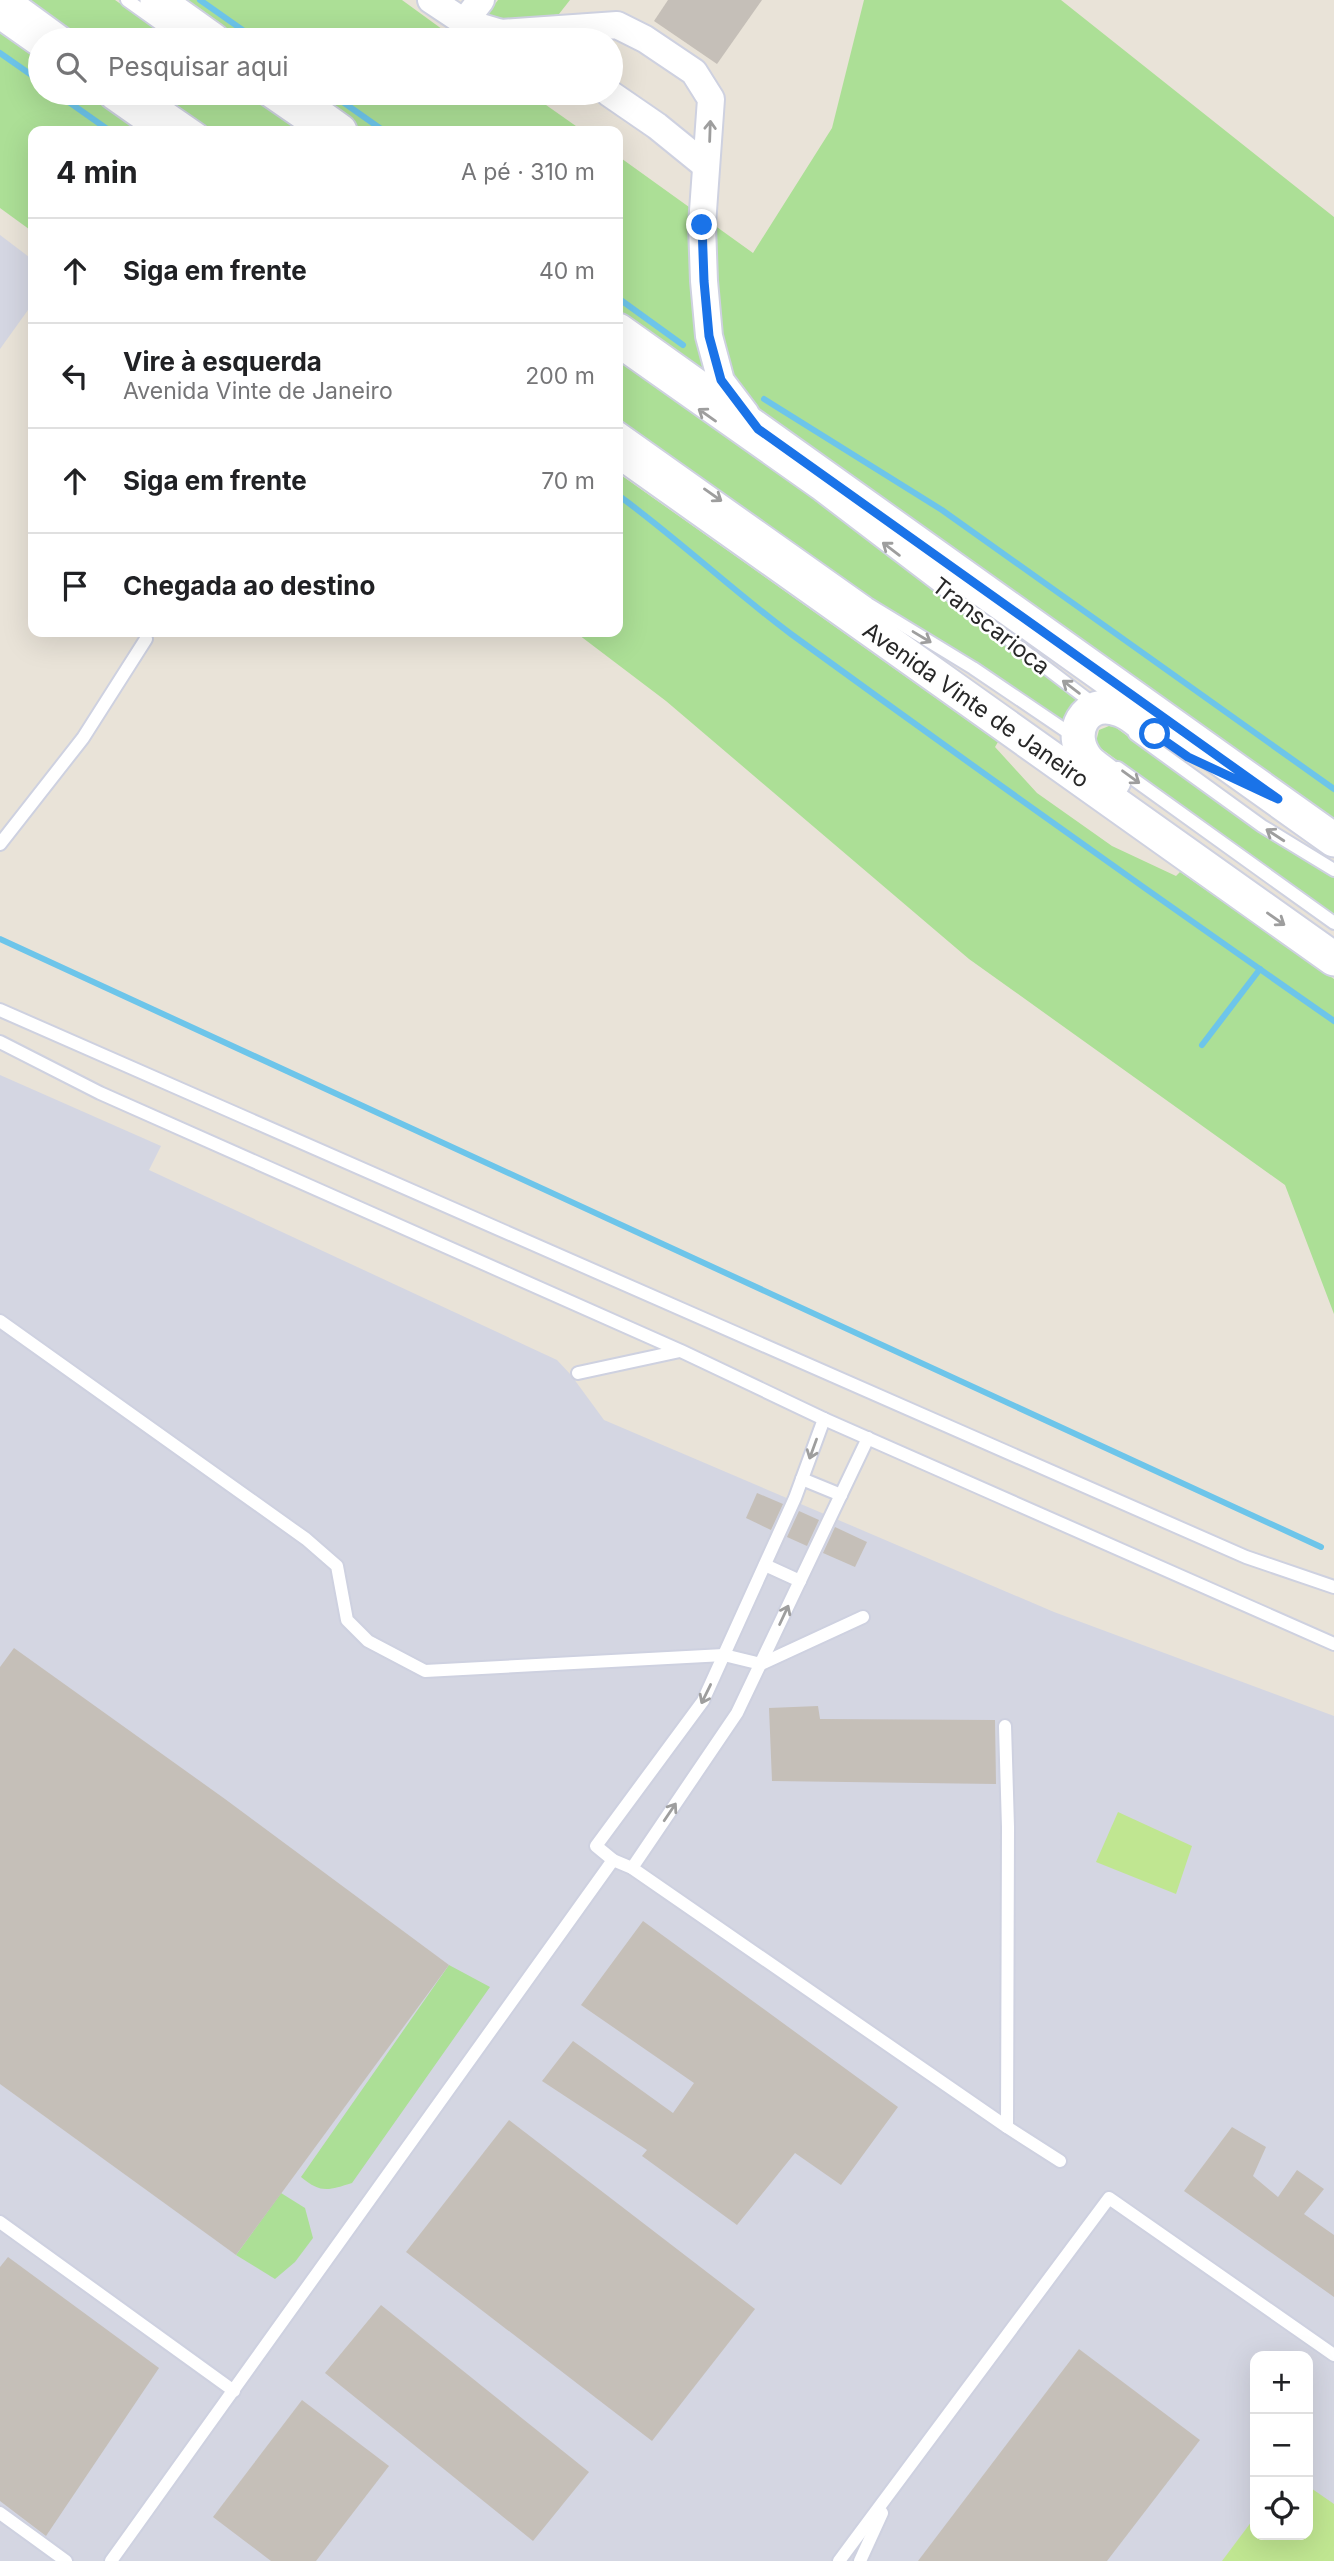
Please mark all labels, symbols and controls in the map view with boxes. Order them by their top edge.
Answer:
search box [28,28,623,105]
icon: search [52,48,90,86]
text: Pesquisar aqui [108,51,289,82]
one-way arrow [703,120,716,143]
text: 4 min [56,154,138,190]
text: A pé · 310 m [461,158,595,186]
route end [686,209,717,240]
icon: ahead [56,252,94,290]
text: Siga em frente [123,255,307,286]
text: 40 m [539,257,595,285]
text: Vire à esquerda [123,346,322,377]
icon: left [56,357,94,395]
text: 200 m [525,362,595,390]
text: Avenida Vinte de Janeiro [123,377,393,405]
one-way arrow [698,408,717,422]
icon: ahead [56,462,94,500]
text: Siga em frente [123,465,307,496]
text: 70 m [541,467,595,495]
one-way arrow [703,488,722,502]
one-way arrow [882,541,901,556]
icon: arrive [56,567,94,605]
text: Chegada ao destino [123,570,375,601]
street label: Transcarioca [927,571,1055,681]
street label: Avenida Vinte de Janeiro [858,616,1094,794]
one-way arrow [911,630,931,644]
one-way arrow [1062,680,1081,695]
route start [1139,718,1170,749]
one-way arrow [1121,770,1140,784]
one-way arrow [1266,828,1286,842]
one-way arrow [1266,912,1285,926]
one-way arrow [806,1437,818,1459]
one-way arrow [778,1605,791,1626]
one-way arrow [699,1683,712,1704]
one-way arrow [663,1803,678,1822]
map controls [1250,2351,1313,2540]
button: + [1250,2351,1313,2414]
button: − [1250,2414,1313,2477]
button: locate [1250,2477,1313,2540]

